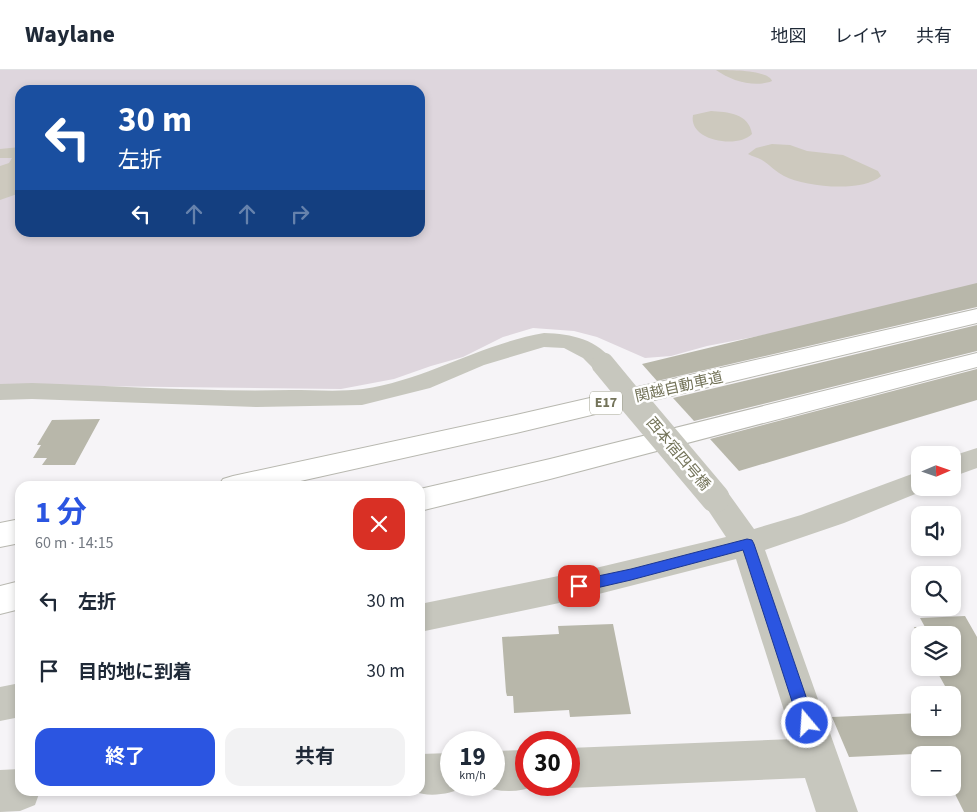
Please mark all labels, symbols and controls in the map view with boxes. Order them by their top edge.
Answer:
text: Waylane [25,17,115,52]
text: 地図 [771,24,807,49]
text: レイヤ [835,24,888,49]
text: 共有 [916,24,952,49]
text: 30 m [118,95,192,145]
icon: left [35,105,100,170]
text: 左折 [118,144,162,176]
icon: left [127,200,155,228]
icon: ahead [180,200,208,228]
icon: ahead [233,200,261,228]
icon: right [286,200,314,228]
street label: 関越自動車道 [633,367,725,407]
road number: E17 [590,392,622,414]
street label: 西本宿四号橋 [641,413,715,495]
north arrow [911,446,961,496]
map controls [911,446,961,796]
text: 1 分 [35,491,87,534]
button: close [353,498,405,550]
button: sound [911,506,961,556]
text: 60 m · 14:15 [35,532,114,554]
pin [558,565,600,607]
button: search [911,566,961,616]
icon: arrive [565,572,593,600]
icon: left [35,587,63,615]
text: 30 m [367,588,405,615]
text: 左折 [78,589,116,616]
button: layers [911,626,961,676]
icon: arrive [35,657,63,685]
text: 30 m [367,658,405,685]
text: 目的地に到着 [78,659,192,686]
button: + [911,686,961,736]
position arrow [780,696,832,748]
button: 終了 [35,728,215,786]
button: 共有 [225,728,405,786]
speed limit sign: 30 [515,731,580,796]
text: 19 [459,739,486,775]
button: − [911,746,961,796]
text: km/h [459,767,486,784]

